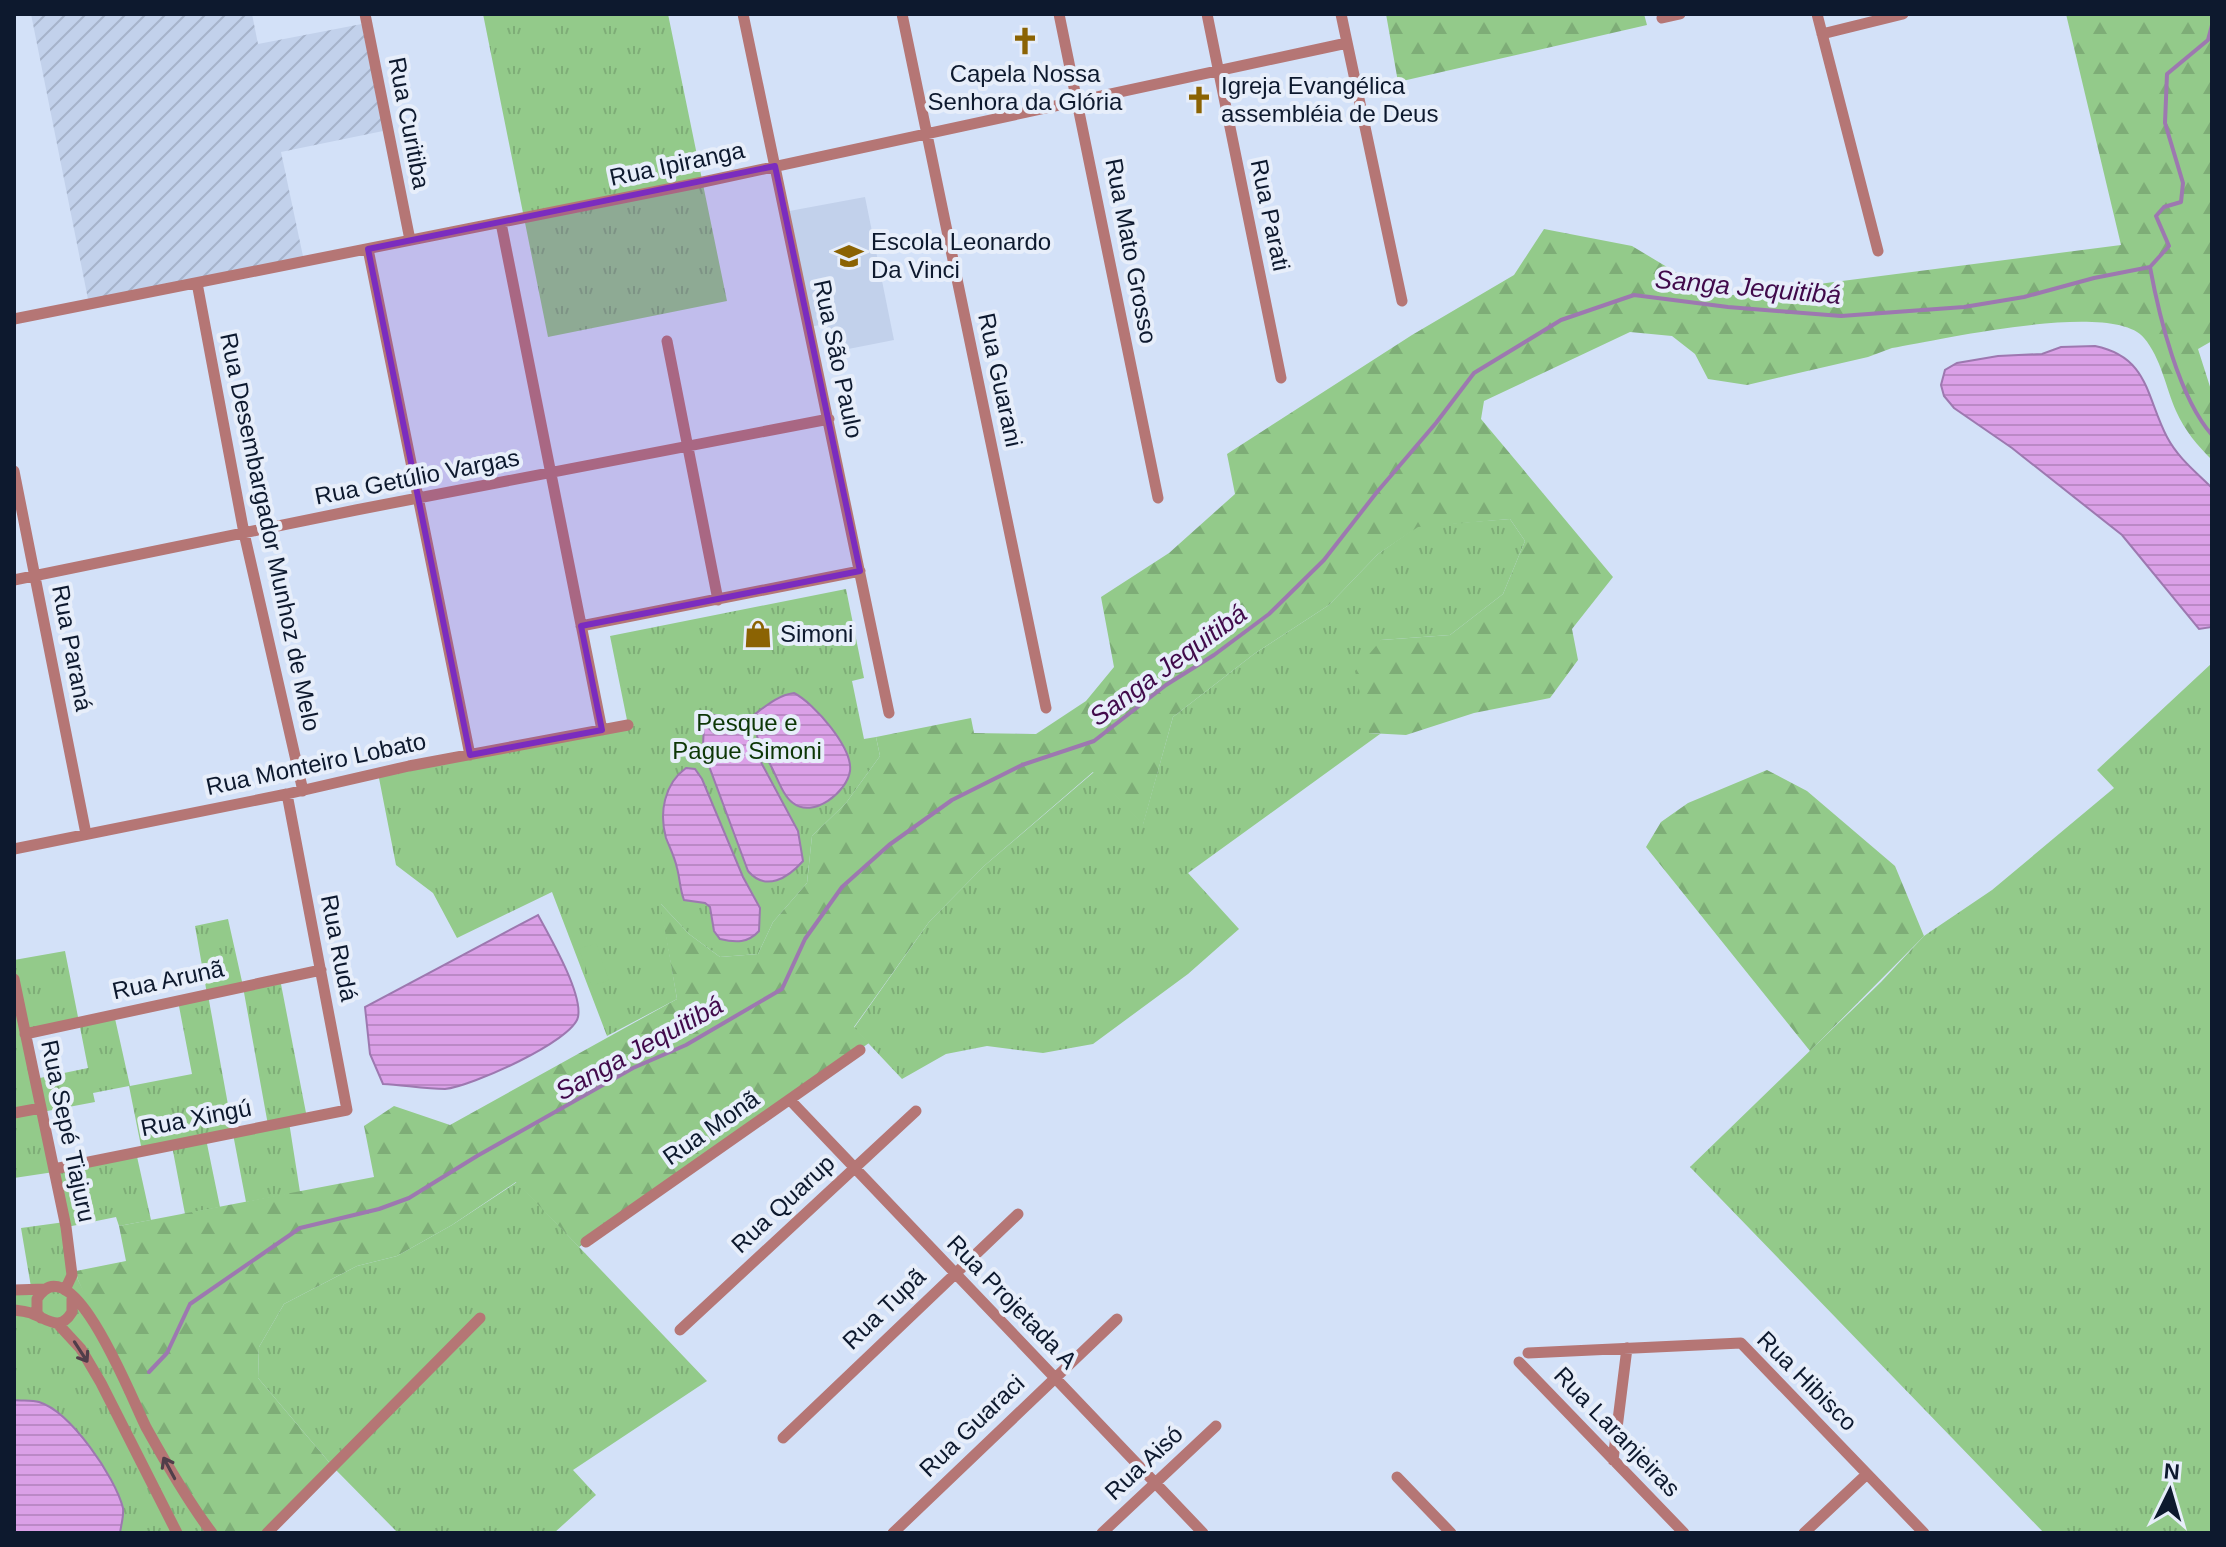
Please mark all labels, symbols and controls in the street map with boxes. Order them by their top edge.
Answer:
church icon: Capela Nossa Senhora da Glória [1010,26,1040,56]
street label: Rua Curitiba [384,55,436,192]
place label: Capela Nossa Senhora da Glória [928,60,1123,115]
place label: Igreja Evangélica assembléia de Deus [1221,72,1438,127]
church icon: Igreja Evangélica assembléia de Deus [1184,85,1214,115]
street label: Rua Ipiranga [607,136,748,191]
street label: Rua Mato Grosso [1100,156,1163,346]
street label: Rua Parati [1245,157,1295,273]
place label: Escola Leonardo Da Vinci [871,228,1051,283]
school or university icon: Escola Leonardo Da Vinci [834,241,864,271]
water label: Sanga Jequitibá [1654,264,1842,310]
street label: Rua São Paulo [809,277,868,441]
street label: Rua Guarani [973,311,1028,449]
street label: Rua Desembargador Munhoz de Melo [215,330,326,734]
street label: Rua Getúlio Vargas [312,443,521,510]
street label: Rua Paraná [47,582,98,714]
water label: Sanga Jequitibá [1084,598,1252,732]
shop icon: Simoni [743,619,773,649]
place label: Simoni [780,620,853,647]
park label: Pesque e Pague Simoni [672,709,822,764]
street label: Rua Monteiro Lobato [203,727,428,800]
street label: Rua Rudá [316,892,363,1004]
street label: Rua Arunã [110,954,227,1005]
water label: Sanga Jequitibá [550,990,728,1106]
street label: Rua Sepé Tiajuru [36,1037,101,1224]
street label: Rua Monã [658,1084,764,1170]
street label: Rua Xingú [138,1094,253,1141]
street label: Rua Quarup [726,1149,840,1258]
street label: Rua Projetada A [942,1229,1083,1374]
street label: Rua Tupã [837,1262,931,1355]
street label: Rua Hibisco [1752,1325,1863,1436]
one-way arrow [74,1340,90,1363]
street label: Rua Laranjeiras [1549,1361,1686,1502]
street label: Rua Guaraci [914,1369,1029,1482]
street label: Rua Aisó [1099,1420,1188,1505]
north arrow [2130,1451,2210,1531]
one-way arrow [161,1457,177,1481]
text: N [2163,1458,2181,1485]

